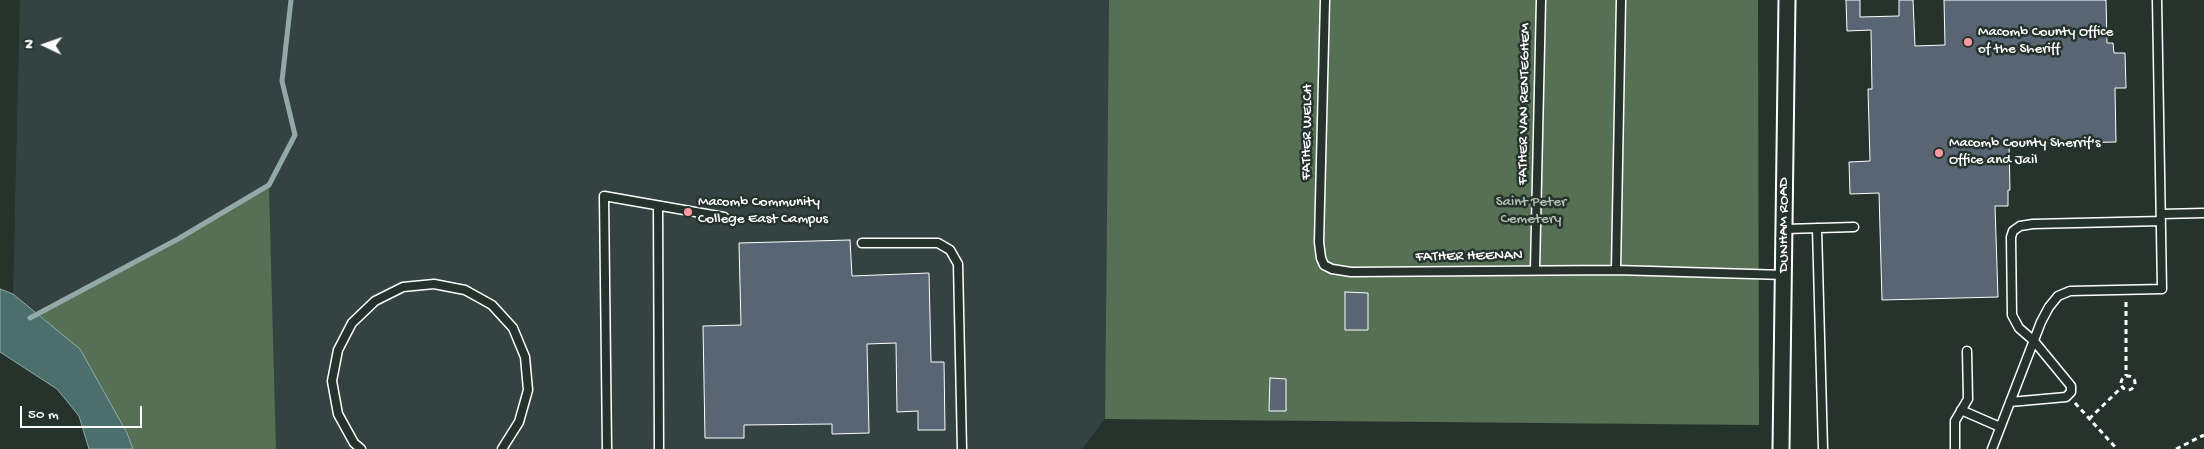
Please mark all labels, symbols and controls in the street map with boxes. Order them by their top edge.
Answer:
north arrow [20,20,70,70]
street label: FATHER VAN RENTEGHEM [1515,23,1535,185]
place label: Macomb County Office of the Sheriff [1978,24,2113,59]
marker: Macomb County Office of the Sheriff [1962,36,1974,48]
text: N [21,39,38,49]
street label: FATHER WELCH [1298,84,1318,180]
place label: Macomb County Sherrif's Office and Jail [1949,135,2100,170]
marker: Macomb County Sherrif's Office and Jail [1933,147,1945,159]
street label: DUNHAM ROAD [1776,177,1794,273]
place label: Macomb Community College East Campus [698,194,828,229]
park label: Saint Peter Cemetery [1496,194,1566,229]
marker: Macomb Community College East Campus [682,206,694,218]
street label: FATHER HEENAN [1415,247,1523,267]
scale bar [22,396,145,428]
text: 50 m [28,406,59,424]

